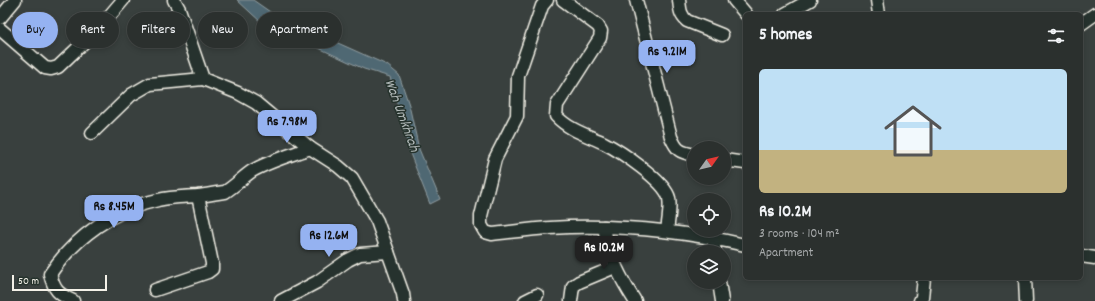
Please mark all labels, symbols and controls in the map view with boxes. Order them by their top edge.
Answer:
chip: Buy [12,12,58,48]
chip: Rent [66,12,119,48]
chip: Filters [127,12,190,48]
chip: New [198,12,248,48]
chip: Apartment [256,12,342,48]
text: 5 homes [759,24,812,48]
icon: filters [1045,25,1067,47]
pin: Rs 9.21M [626,40,708,74]
text: Rs 9.21M [647,43,687,62]
water label: Wah Umkhrah [378,76,425,156]
icon: home [877,95,949,167]
pin: Rs 7.98M [246,110,328,144]
text: Rs 7.98M [267,113,307,132]
north arrow [687,141,731,185]
map controls [687,141,731,289]
button: locate [687,193,731,237]
pin: Rs 8.45M [73,195,155,229]
text: Rs 8.45M [93,198,135,217]
text: Rs 10.2M [759,201,812,225]
pin: Rs 12.6M [288,224,370,258]
text: 3 rooms · 104 m² [759,225,839,244]
text: Rs 12.6M [309,227,349,246]
pin: Rs 10.2M [563,236,645,270]
text: Rs 10.2M [584,239,624,258]
text: Apartment [759,244,813,263]
button: layers [687,245,731,289]
scale bar [12,273,107,292]
text: 50 m [18,274,39,290]

